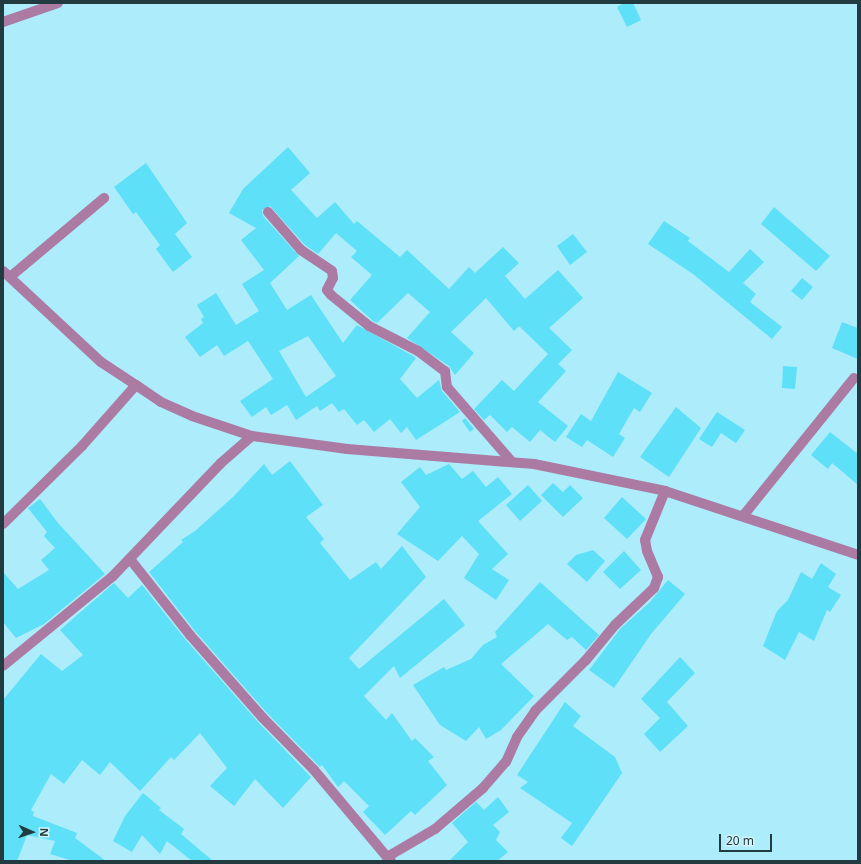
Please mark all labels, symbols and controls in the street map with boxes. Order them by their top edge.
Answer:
north arrow [12,812,52,852]
scale bar [721,826,774,852]
text: N [37,828,52,837]
text: 20 m [726,832,754,849]

